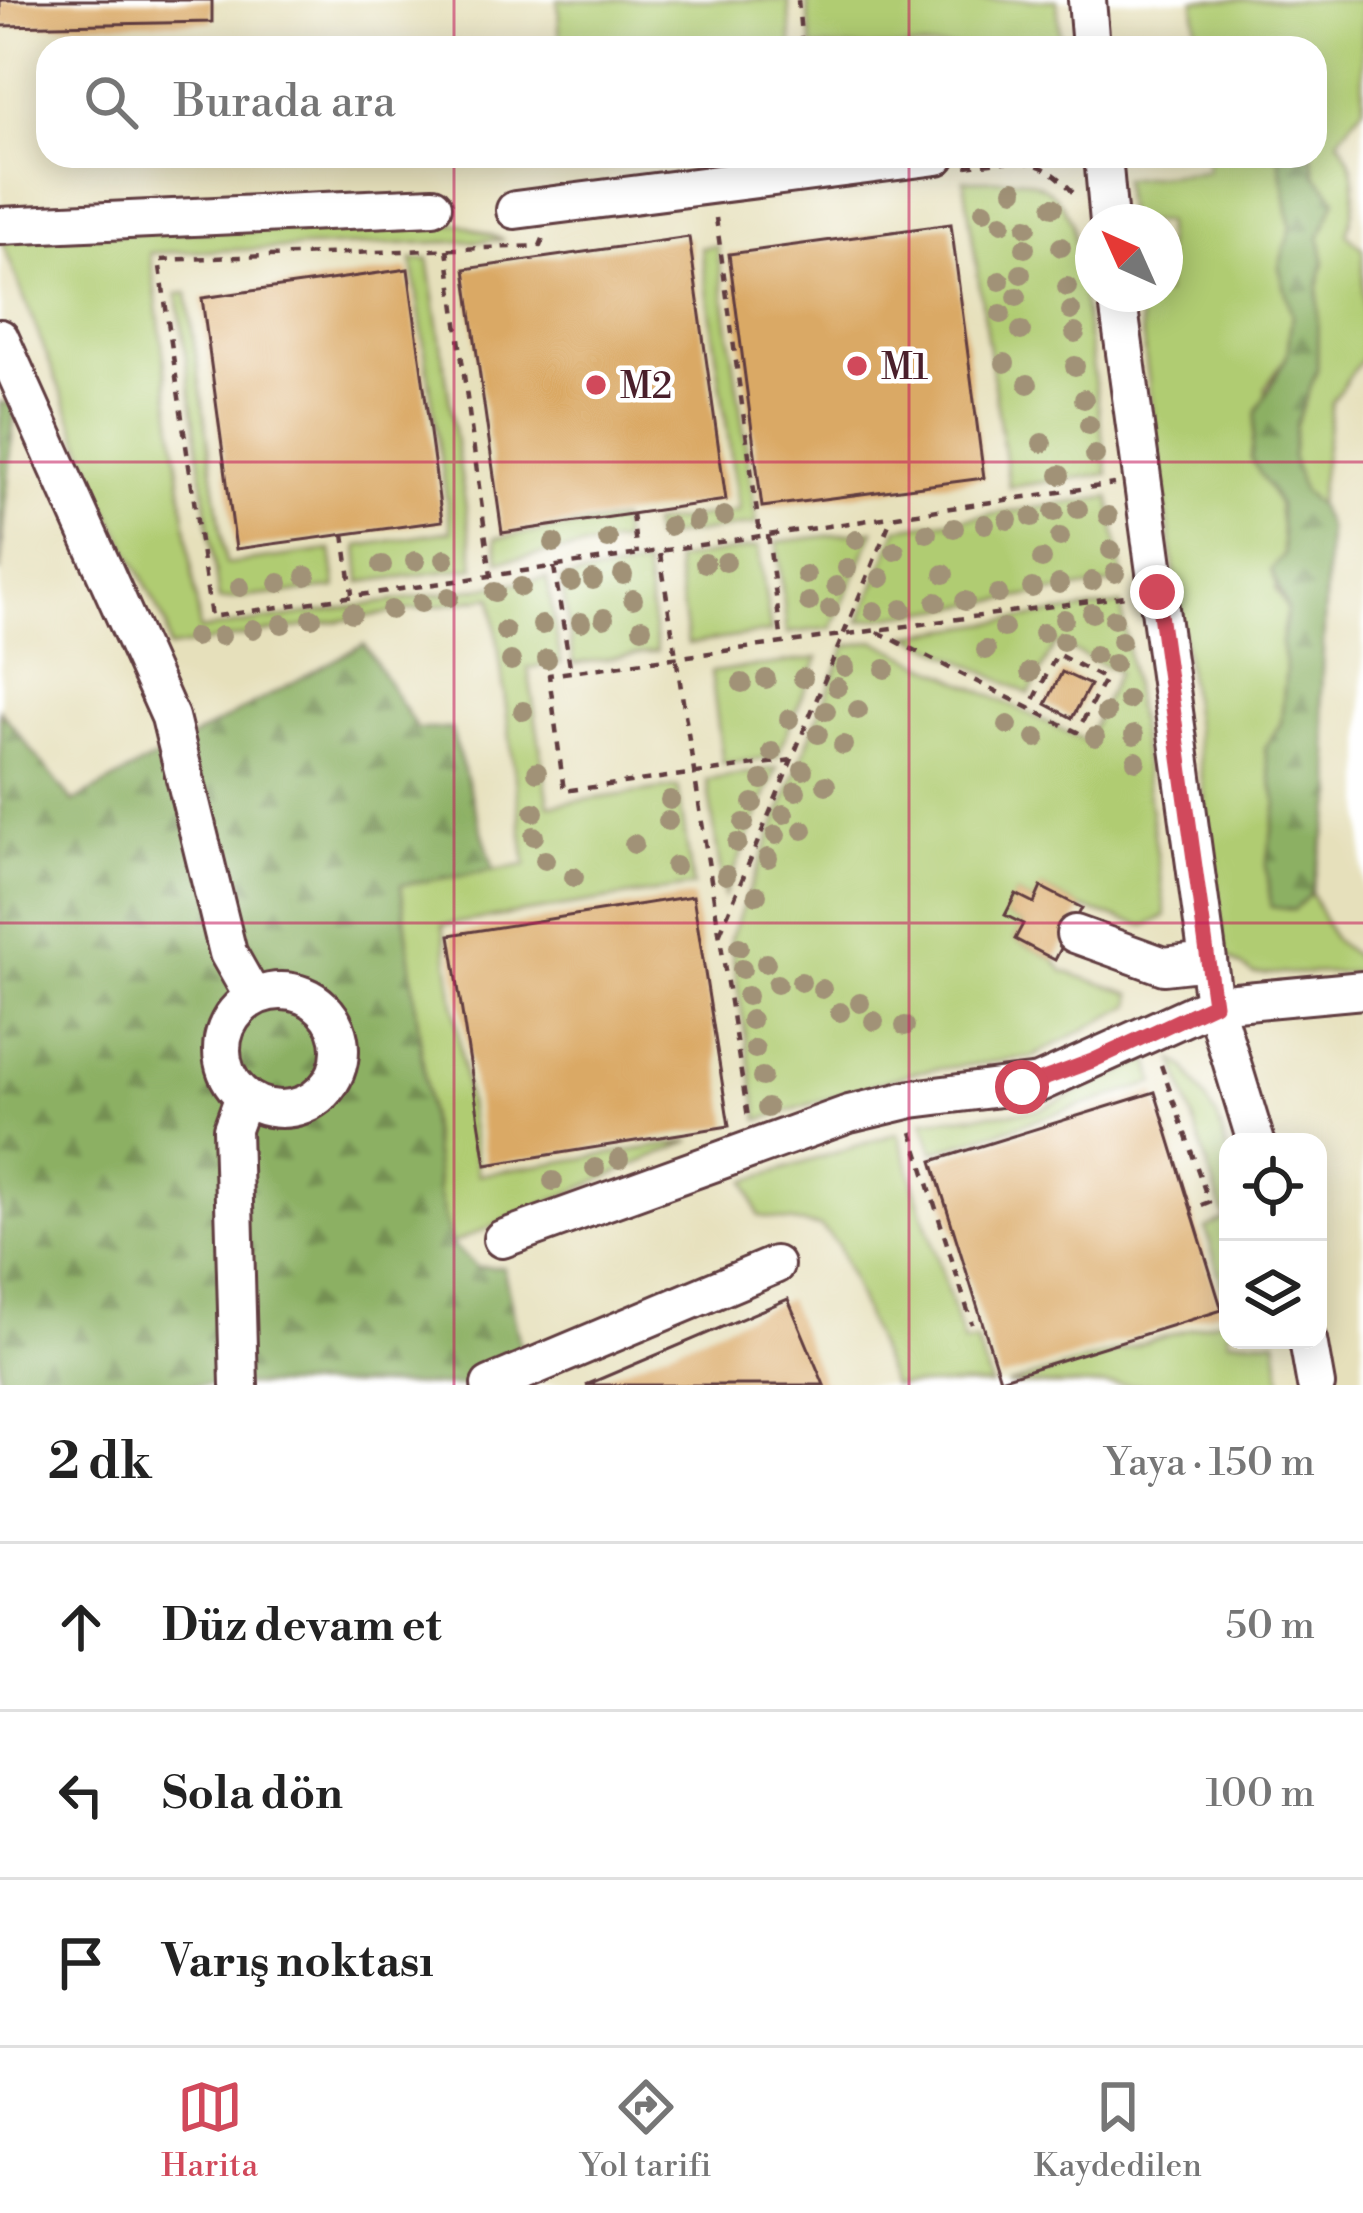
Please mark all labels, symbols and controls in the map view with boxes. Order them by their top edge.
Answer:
search box [36,36,1327,168]
icon: search [78,69,144,135]
text: Burada ara [174,74,396,131]
north arrow [1075,204,1183,312]
place label: M1 [881,346,929,391]
marker: M1 [844,353,870,379]
place label: M2 [620,365,672,410]
marker: M2 [583,372,609,398]
route end [1130,565,1184,619]
route start [995,1060,1049,1114]
map controls [1219,1133,1327,1349]
button: locate [1219,1133,1327,1241]
button: layers [1219,1241,1327,1349]
text: 2 dk [48,1431,152,1495]
text: Yaya · 150 m [1105,1439,1315,1488]
icon: ahead [48,1594,114,1660]
text: Düz devam et [162,1598,442,1655]
text: 50 m [1225,1602,1315,1651]
icon: left [48,1762,114,1828]
text: Sola dön [162,1766,343,1823]
text: 100 m [1206,1770,1315,1819]
icon: arrive [48,1930,114,1996]
text: Varış noktası [162,1934,434,1991]
tab: Harita [161,2074,258,2187]
tab: Yol tarifi [580,2074,711,2187]
tab: Kaydedilen [1033,2074,1202,2187]

